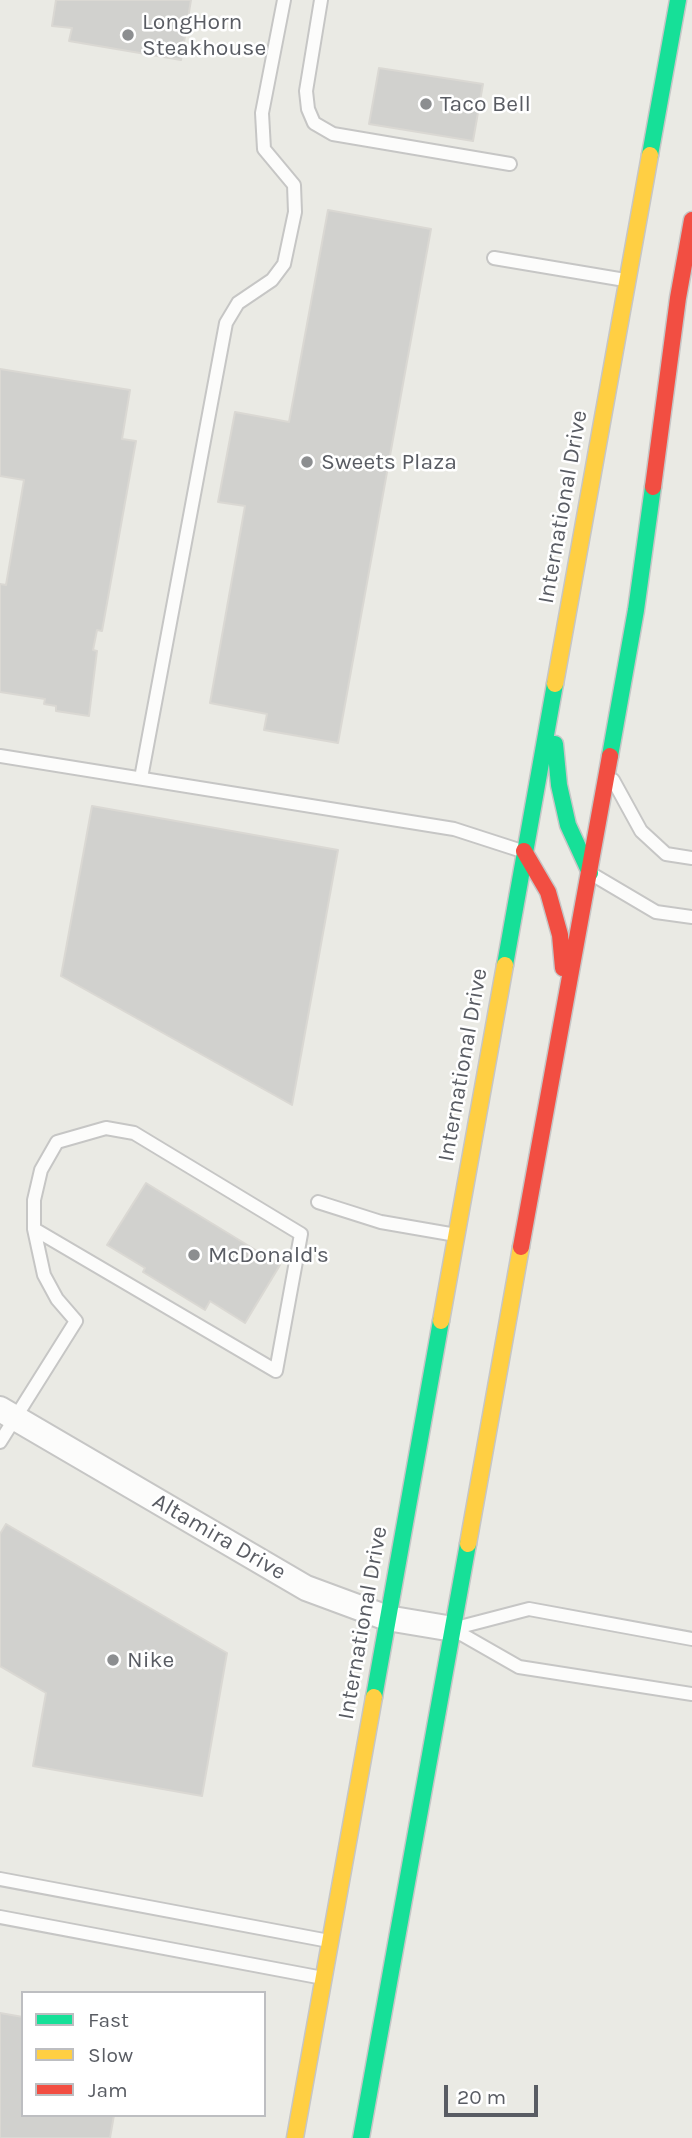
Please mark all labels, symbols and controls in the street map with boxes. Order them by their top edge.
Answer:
place label: LongHorn Steakhouse [142,8,266,62]
marker: LongHorn Steakhouse [120,27,136,43]
place label: Taco Bell [440,90,531,118]
marker: Taco Bell [418,96,434,112]
street label: International Drive [532,408,594,606]
place label: Sweets Plaza [321,448,457,476]
marker: Sweets Plaza [299,454,315,470]
street label: International Drive [432,966,494,1164]
place label: McDonald's [208,1241,329,1269]
marker: McDonald's [186,1247,202,1263]
street label: Altamira Drive [147,1488,291,1586]
street label: International Drive [332,1524,394,1722]
place label: Nike [127,1646,174,1674]
marker: Nike [105,1652,121,1668]
legend [21,1991,266,2117]
text: Fast [88,2008,129,2032]
text: Slow [88,2043,133,2067]
scale bar [447,2072,542,2116]
text: Jam [88,2078,128,2102]
text: 20 m [457,2085,506,2109]

